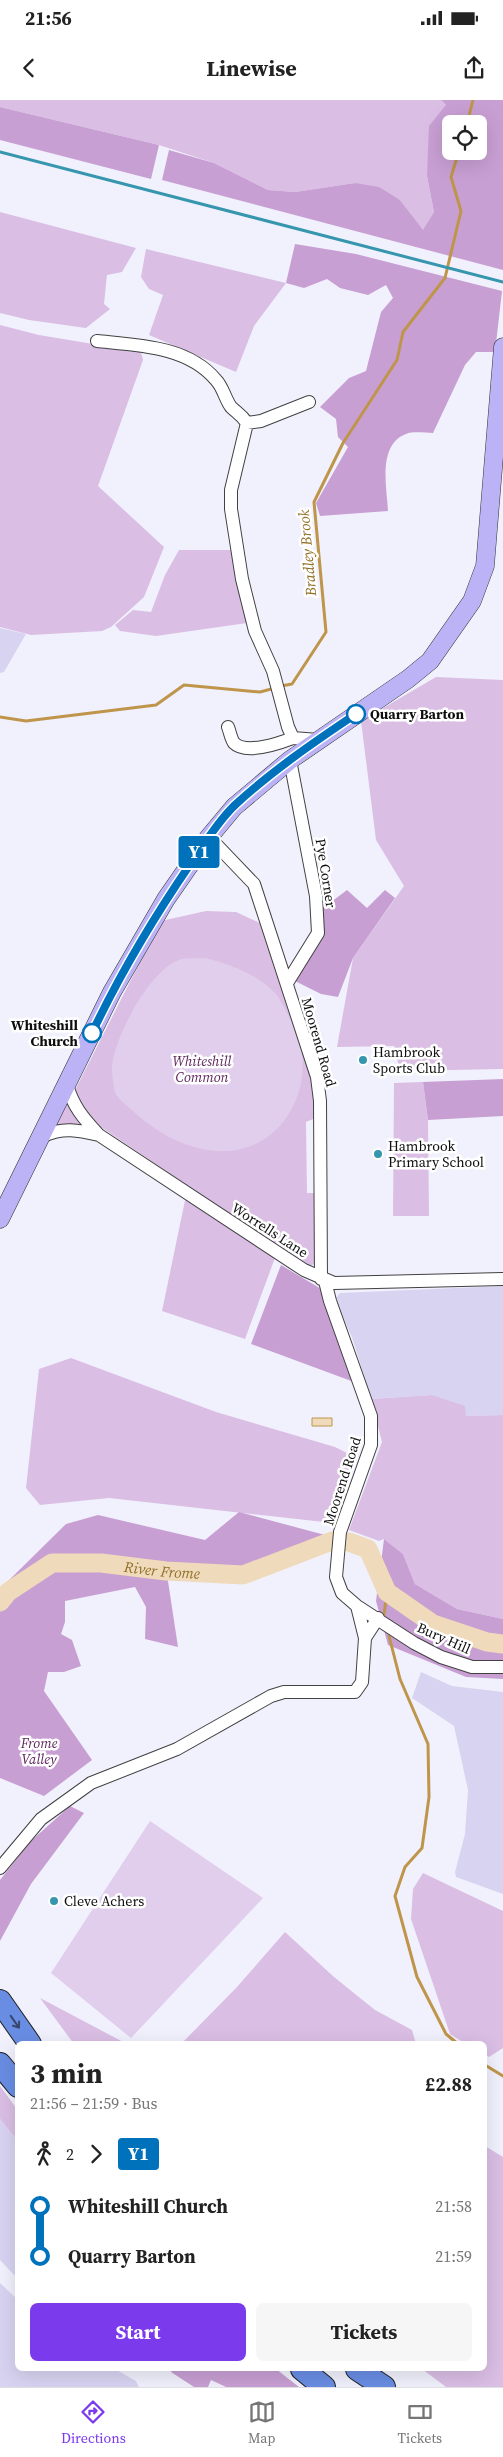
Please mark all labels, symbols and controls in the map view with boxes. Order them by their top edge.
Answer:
text: 21:56 [25,5,72,31]
text: Linewise [206,53,297,83]
icon: back [15,54,43,82]
icon: share [460,54,488,82]
map controls [442,115,487,160]
button: locate [442,115,487,160]
water label: Bradley Brook [293,508,321,598]
marker: Quarry Barton [346,704,366,724]
place label: Quarry Barton [370,704,464,724]
line badge: Y1 [176,836,222,868]
street label: Pye Corner [311,837,341,909]
text: Y1 [188,839,210,864]
street label: Moorend Road [297,995,341,1089]
place label: Whiteshill Church [11,1015,78,1051]
marker: Whiteshill Church [82,1023,102,1043]
place label: Hambrook Sports Club [373,1042,445,1078]
park label: Whiteshill Common [173,1051,232,1087]
marker: Hambrook Sports Club [357,1054,369,1066]
place label: Hambrook Primary School [388,1136,484,1172]
marker: Hambrook Primary School [372,1148,384,1160]
street label: Worrells Lane [228,1198,312,1262]
street label: Moorend Road [318,1434,366,1528]
water label: River Frome [122,1555,201,1583]
street label: Bury Hill [414,1617,474,1659]
park label: Frome Valley [20,1733,58,1769]
place label: Cleve Achers [64,1891,144,1911]
marker: Cleve Achers [48,1895,60,1907]
one-way arrow [10,2015,20,2029]
text: 3 min [30,2054,103,2092]
text: £2.88 [425,2071,472,2097]
text: 21:56 – 21:59 · Bus [30,2092,158,2114]
icon: walk [30,2140,58,2168]
icon: forward [82,2140,110,2168]
text: Y1 [128,2141,149,2166]
text: 2 [66,2143,74,2165]
text: Whiteshill Church [68,2193,228,2219]
text: 21:58 [435,2195,472,2217]
text: Quarry Barton [68,2243,196,2269]
text: 21:59 [435,2245,472,2267]
button: Start [30,2303,246,2361]
button: Tickets [256,2303,472,2361]
tab: Directions [61,2398,126,2448]
tab: Map [248,2398,276,2448]
tab: Tickets [398,2398,442,2448]

